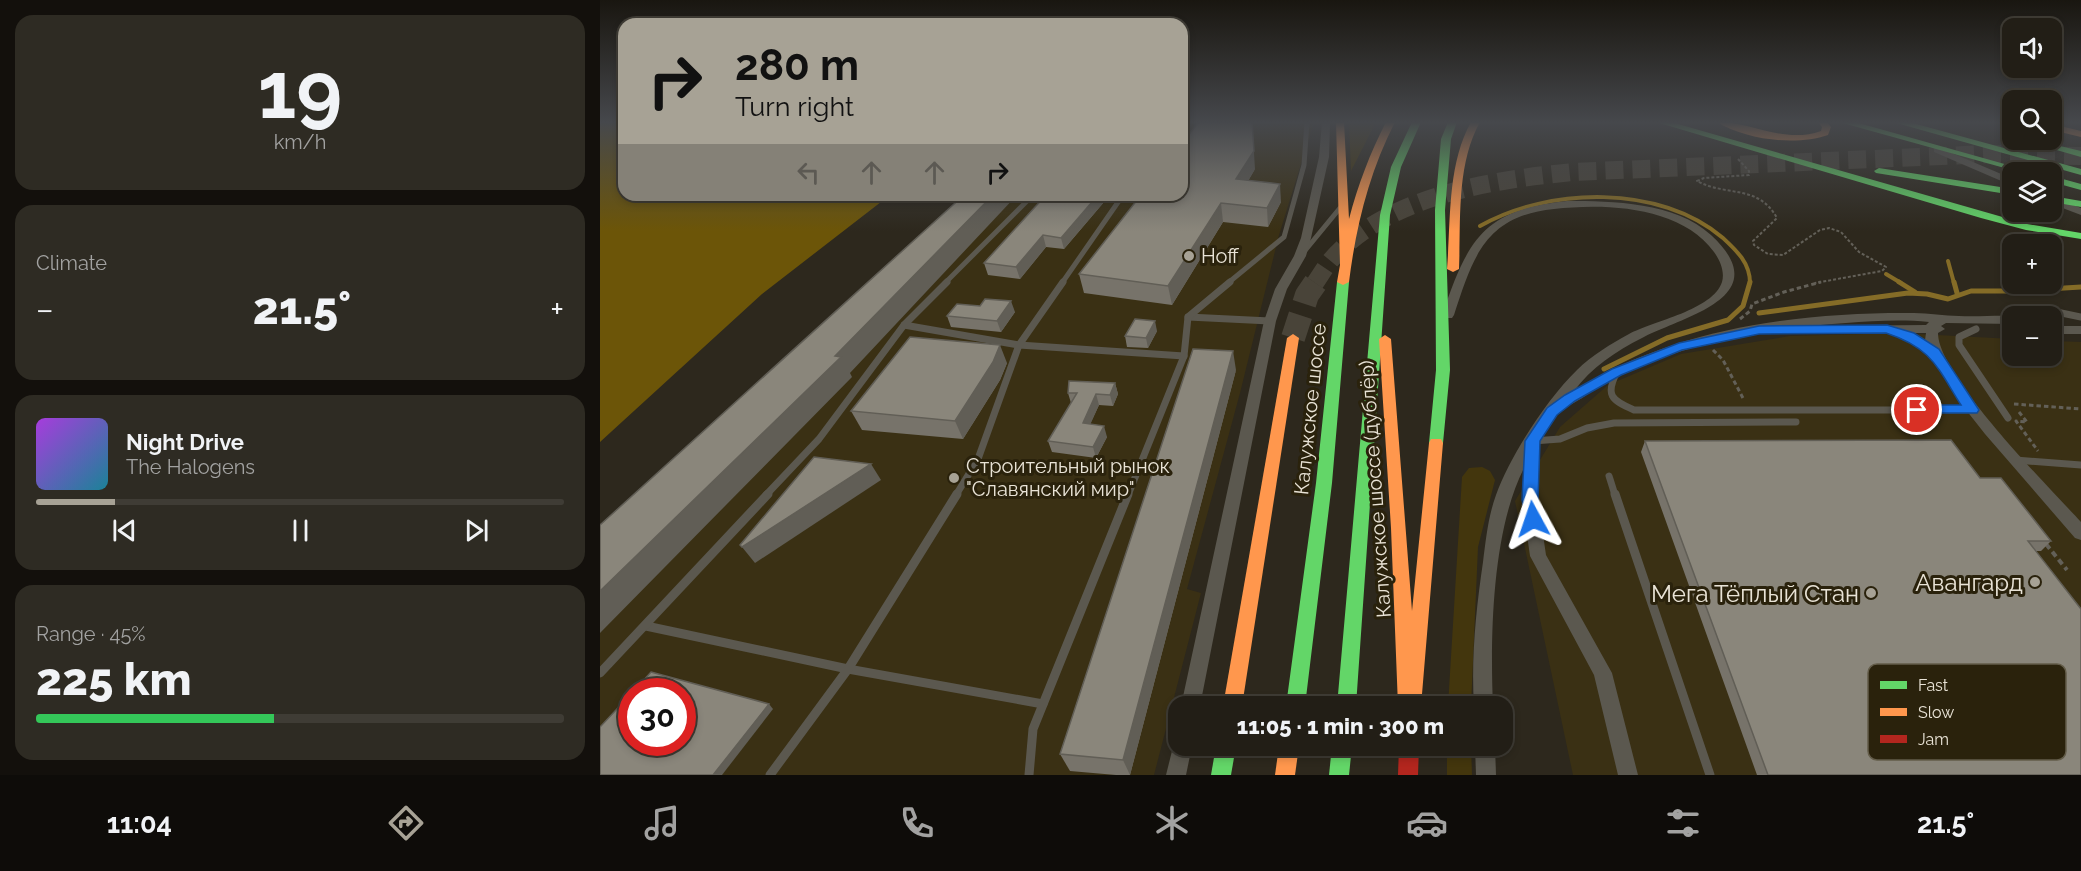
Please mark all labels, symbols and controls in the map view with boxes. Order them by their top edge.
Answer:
map controls [2002,18,2062,366]
button: sound [2002,18,2062,78]
text: 280 m [735,41,859,90]
icon: right [636,42,714,120]
text: 19 [258,45,342,136]
button: search [2002,90,2062,150]
text: Turn right [735,91,854,122]
text: km/h [274,130,326,154]
icon: left [792,156,825,189]
icon: ahead [855,156,888,189]
icon: ahead [918,156,951,189]
icon: right [981,156,1014,189]
button: layers [2002,162,2062,222]
button: + [2002,234,2062,294]
place label: Hoff [1201,244,1239,268]
marker: Hoff [1182,249,1196,263]
text: Climate [36,251,107,275]
text: 21.5° [253,282,351,335]
text: − [36,290,54,329]
text: + [550,290,564,329]
button: − [2002,306,2062,366]
street label: Калужское шоссе [1289,322,1331,496]
street label: Калужское шоссе (дублёр) [1354,359,1396,619]
pin [1891,384,1942,435]
icon: arrive [1900,393,1933,426]
text: Night Drive [126,429,244,455]
place label: Строительный рынок "Славянский мир" [966,454,1170,501]
text: The Halogens [126,455,255,479]
marker: Строительный рынок "Славянский мир" [947,471,961,485]
position arrow [1501,487,1565,551]
icon: previous [108,514,141,547]
icon: pause [284,514,317,547]
icon: next [460,514,493,547]
place label: Авангард [1915,568,2023,597]
marker: Авангард [2028,575,2042,589]
place label: Мега Тёплый Cтан [1651,579,1859,608]
marker: Мега Тёплый Cтан [1864,586,1878,600]
text: Range · 45% [36,622,146,646]
text: 225 km [36,653,191,706]
legend [1868,664,2066,760]
text: Fast [1918,676,1949,695]
speed limit sign: 30 [618,678,696,756]
text: Slow [1918,703,1954,722]
text: 11:05 · 1 min · 300 m [1237,713,1444,739]
text: Jam [1918,730,1949,749]
icon: directions [385,802,427,844]
icon: music [641,802,683,844]
icon: phone [896,802,938,844]
icon: climate [1151,802,1193,844]
icon: car [1406,802,1448,844]
icon: filters [1662,802,1704,844]
text: 11:04 [107,808,172,839]
text: 21.5° [1917,808,1974,839]

